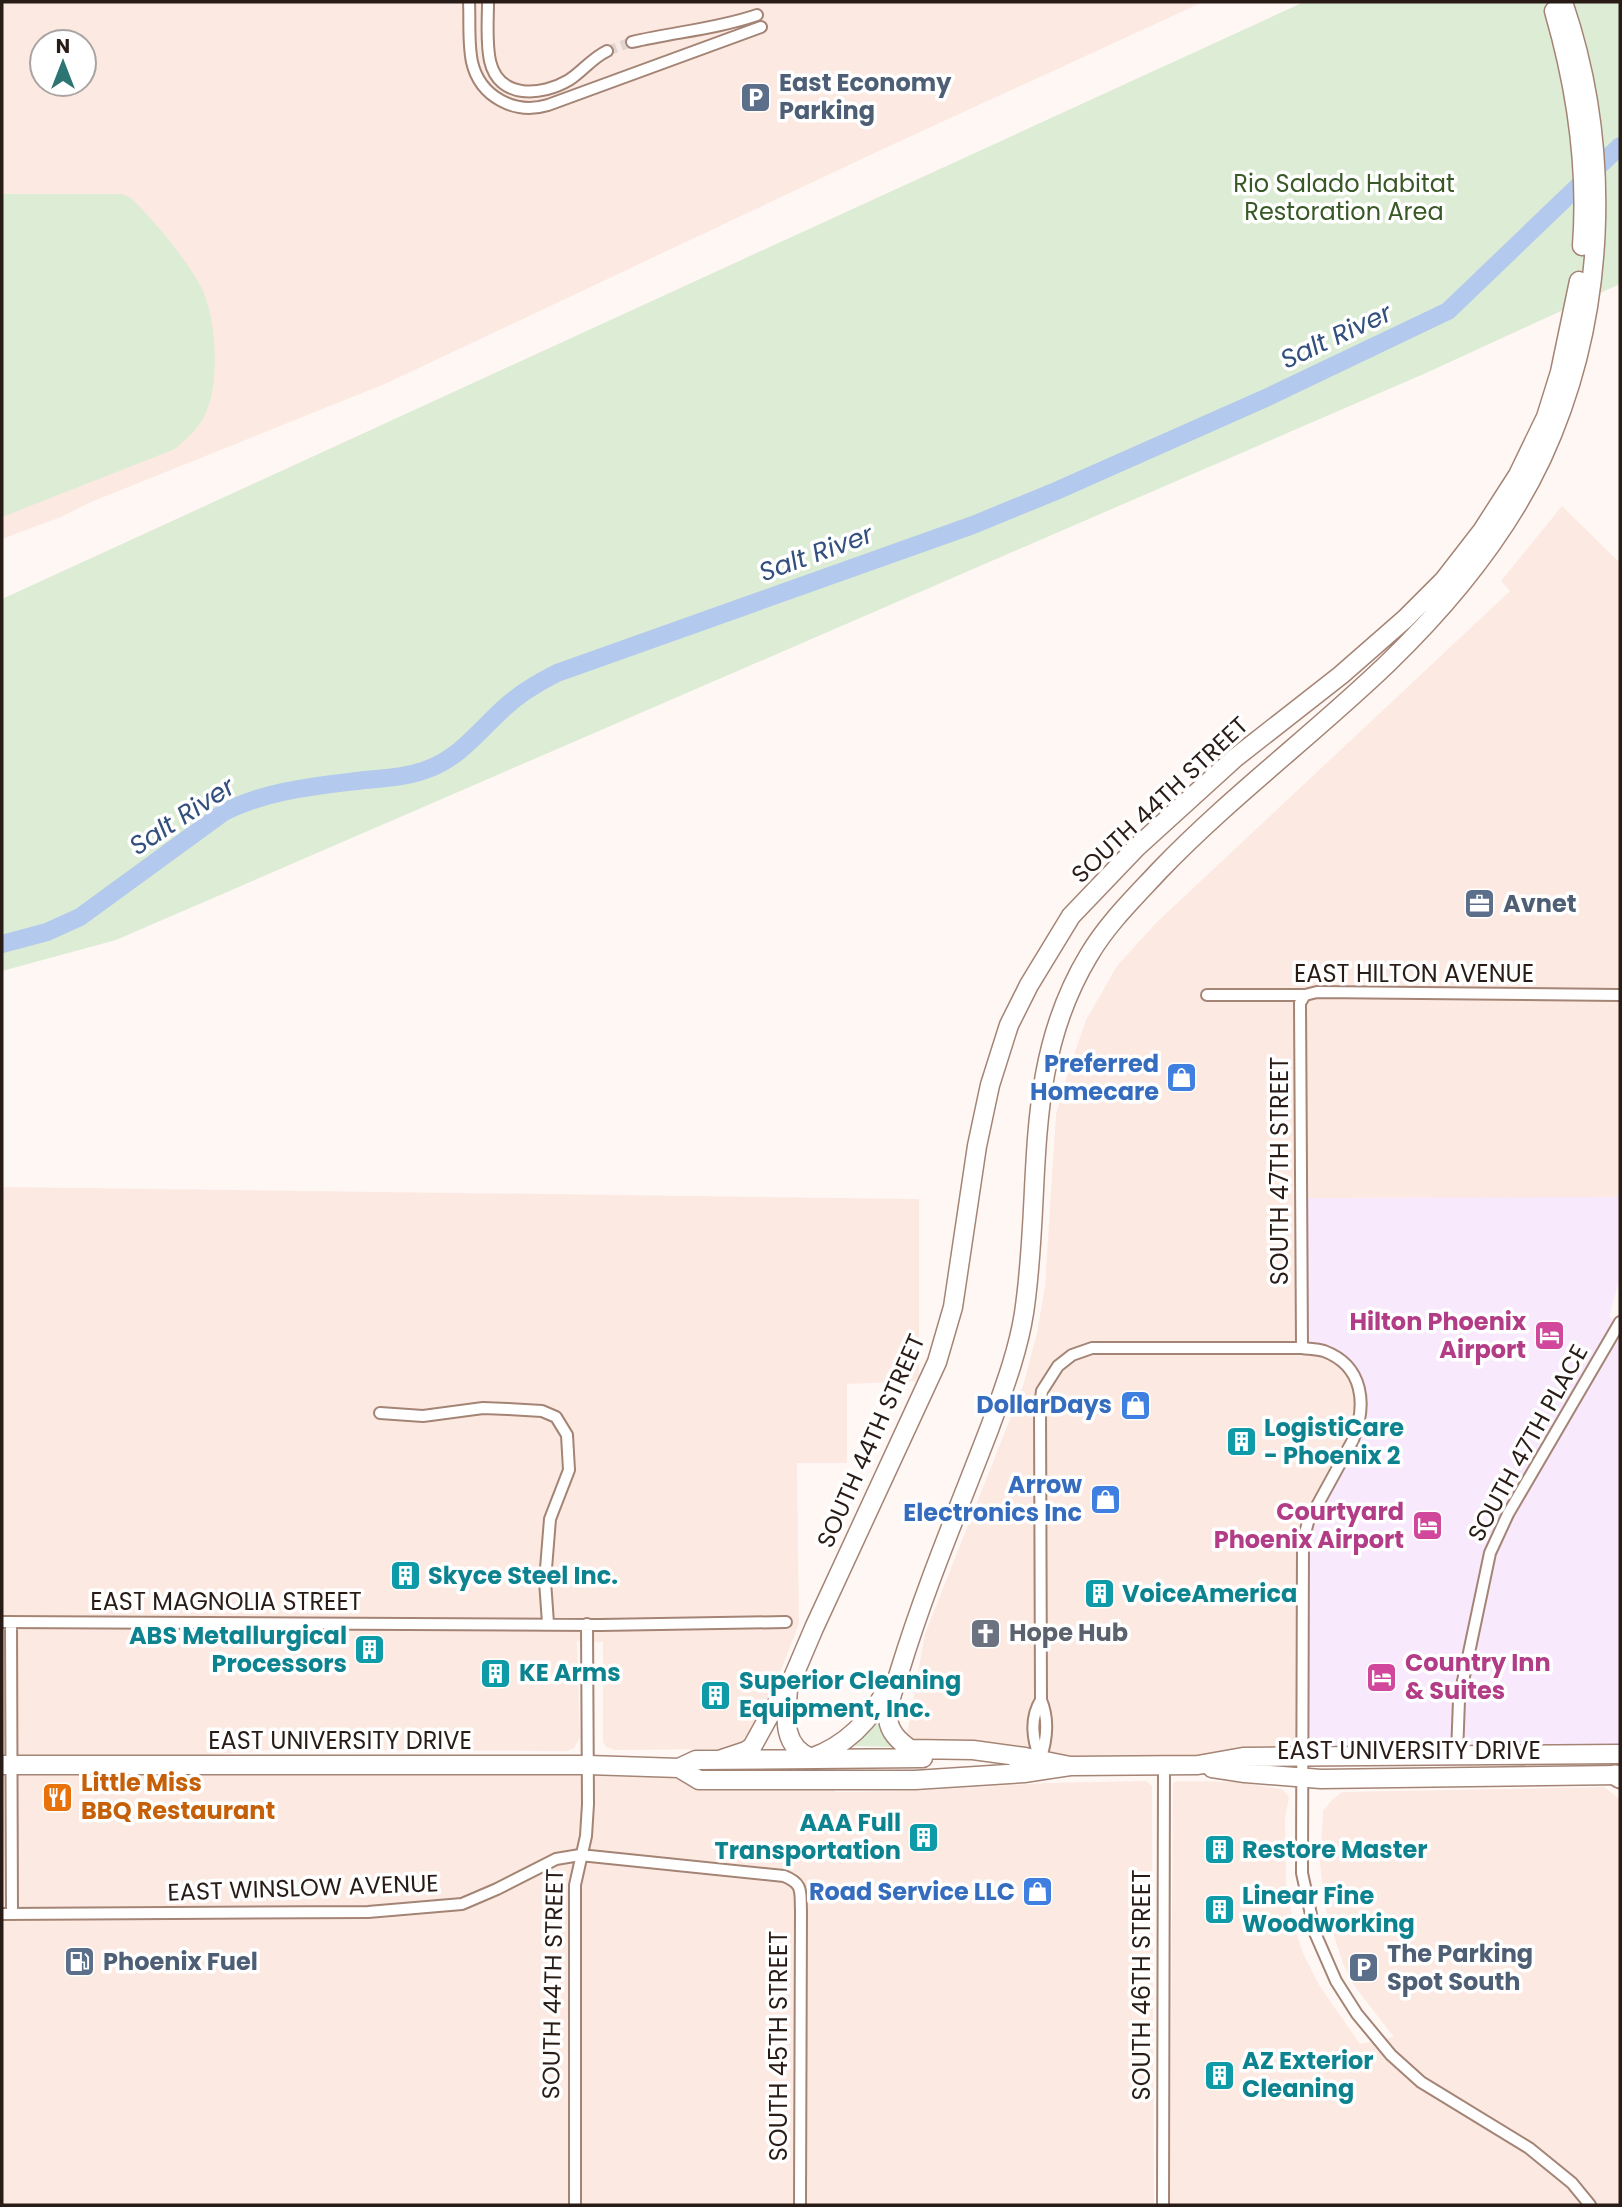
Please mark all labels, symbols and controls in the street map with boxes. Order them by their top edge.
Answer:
north arrow [28,28,98,98]
text: N [56,33,70,60]
place label: East Economy Parking [779,66,952,127]
parking icon: East Economy Parking [739,80,773,114]
park label: Rio Salado Habitat Restoration Area [1233,167,1455,228]
water label: Salt River [1274,294,1399,377]
water label: Salt River [754,515,879,590]
street label: SOUTH 44TH STREET [1064,709,1255,890]
water label: Salt River [122,768,243,863]
office icon: Avnet [1463,887,1497,921]
place label: Avnet [1503,887,1576,920]
street label: EAST HILTON AVENUE [1294,957,1534,990]
place label: Preferred Homecare [1030,1047,1159,1108]
street label: SOUTH 47TH STREET [1263,1057,1296,1285]
shop icon: Preferred Homecare [1165,1061,1199,1095]
place label: Hilton Phoenix Airport [1349,1305,1527,1366]
hotel icon: Hilton Phoenix Airport [1532,1319,1566,1353]
street label: SOUTH 44TH STREET [809,1329,933,1553]
street label: SOUTH 47TH PLACE [1460,1338,1595,1547]
place label: DollarDays [976,1388,1112,1421]
shop icon: DollarDays [1118,1388,1152,1422]
place label: LogistiCare - Phoenix 2 [1264,1411,1404,1472]
building icon: LogistiCare - Phoenix 2 [1224,1425,1258,1459]
place label: Arrow Electronics Inc [903,1468,1082,1529]
shop icon: Arrow Electronics Inc [1088,1482,1122,1516]
place label: Courtyard Phoenix Airport [1214,1495,1404,1556]
hotel icon: Courtyard Phoenix Airport [1410,1509,1444,1543]
building icon: Skyce Steel Inc. [388,1559,422,1593]
place label: Skyce Steel Inc. [428,1559,618,1592]
building icon: VoiceAmerica [1082,1577,1116,1611]
place label: VoiceAmerica [1122,1577,1297,1610]
street label: EAST MAGNOLIA STREET [90,1585,362,1618]
church icon: Hope Hub [969,1616,1003,1650]
place label: Hope Hub [1009,1616,1128,1649]
place label: ABS Metallurgical Processors [129,1619,347,1680]
building icon: ABS Metallurgical Processors [353,1633,387,1667]
place label: Country Inn & Suites [1405,1646,1551,1707]
building icon: KE Arms [479,1656,513,1690]
place label: KE Arms [519,1656,621,1689]
hotel icon: Country Inn & Suites [1365,1660,1399,1694]
place label: Superior Cleaning Equipment, Inc. [739,1664,961,1725]
building icon: Superior Cleaning Equipment, Inc. [699,1678,733,1712]
street label: EAST UNIVERSITY DRIVE [208,1724,472,1757]
street label: EAST UNIVERSITY DRIVE [1277,1734,1541,1767]
place label: Little Miss BBQ Restaurant [81,1766,275,1827]
restaurant icon: Little Miss BBQ Restaurant [41,1780,75,1814]
place label: AAA Full Transportation [714,1806,901,1867]
building icon: AAA Full Transportation [907,1820,941,1854]
building icon: Restore Master [1202,1833,1236,1867]
place label: Restore Master [1242,1833,1428,1866]
street label: EAST WINSLOW AVENUE [167,1866,439,1909]
street label: SOUTH 44TH STREET [534,1868,571,2100]
street label: SOUTH 46TH STREET [1125,1870,1158,2100]
place label: Road Service LLC [809,1875,1015,1908]
shop icon: Road Service LLC [1021,1875,1055,1909]
place label: Linear Fine Woodworking [1242,1879,1415,1940]
building icon: Linear Fine Woodworking [1202,1893,1236,1927]
street label: SOUTH 45TH STREET [762,1931,795,2161]
place label: The Parking Spot South [1387,1937,1533,1998]
fuel station icon: Phoenix Fuel [63,1945,97,1979]
place label: Phoenix Fuel [103,1945,258,1978]
parking icon: The Parking Spot South [1347,1951,1381,1985]
place label: AZ Exterior Cleaning [1242,2044,1374,2105]
building icon: AZ Exterior Cleaning [1202,2058,1236,2092]

